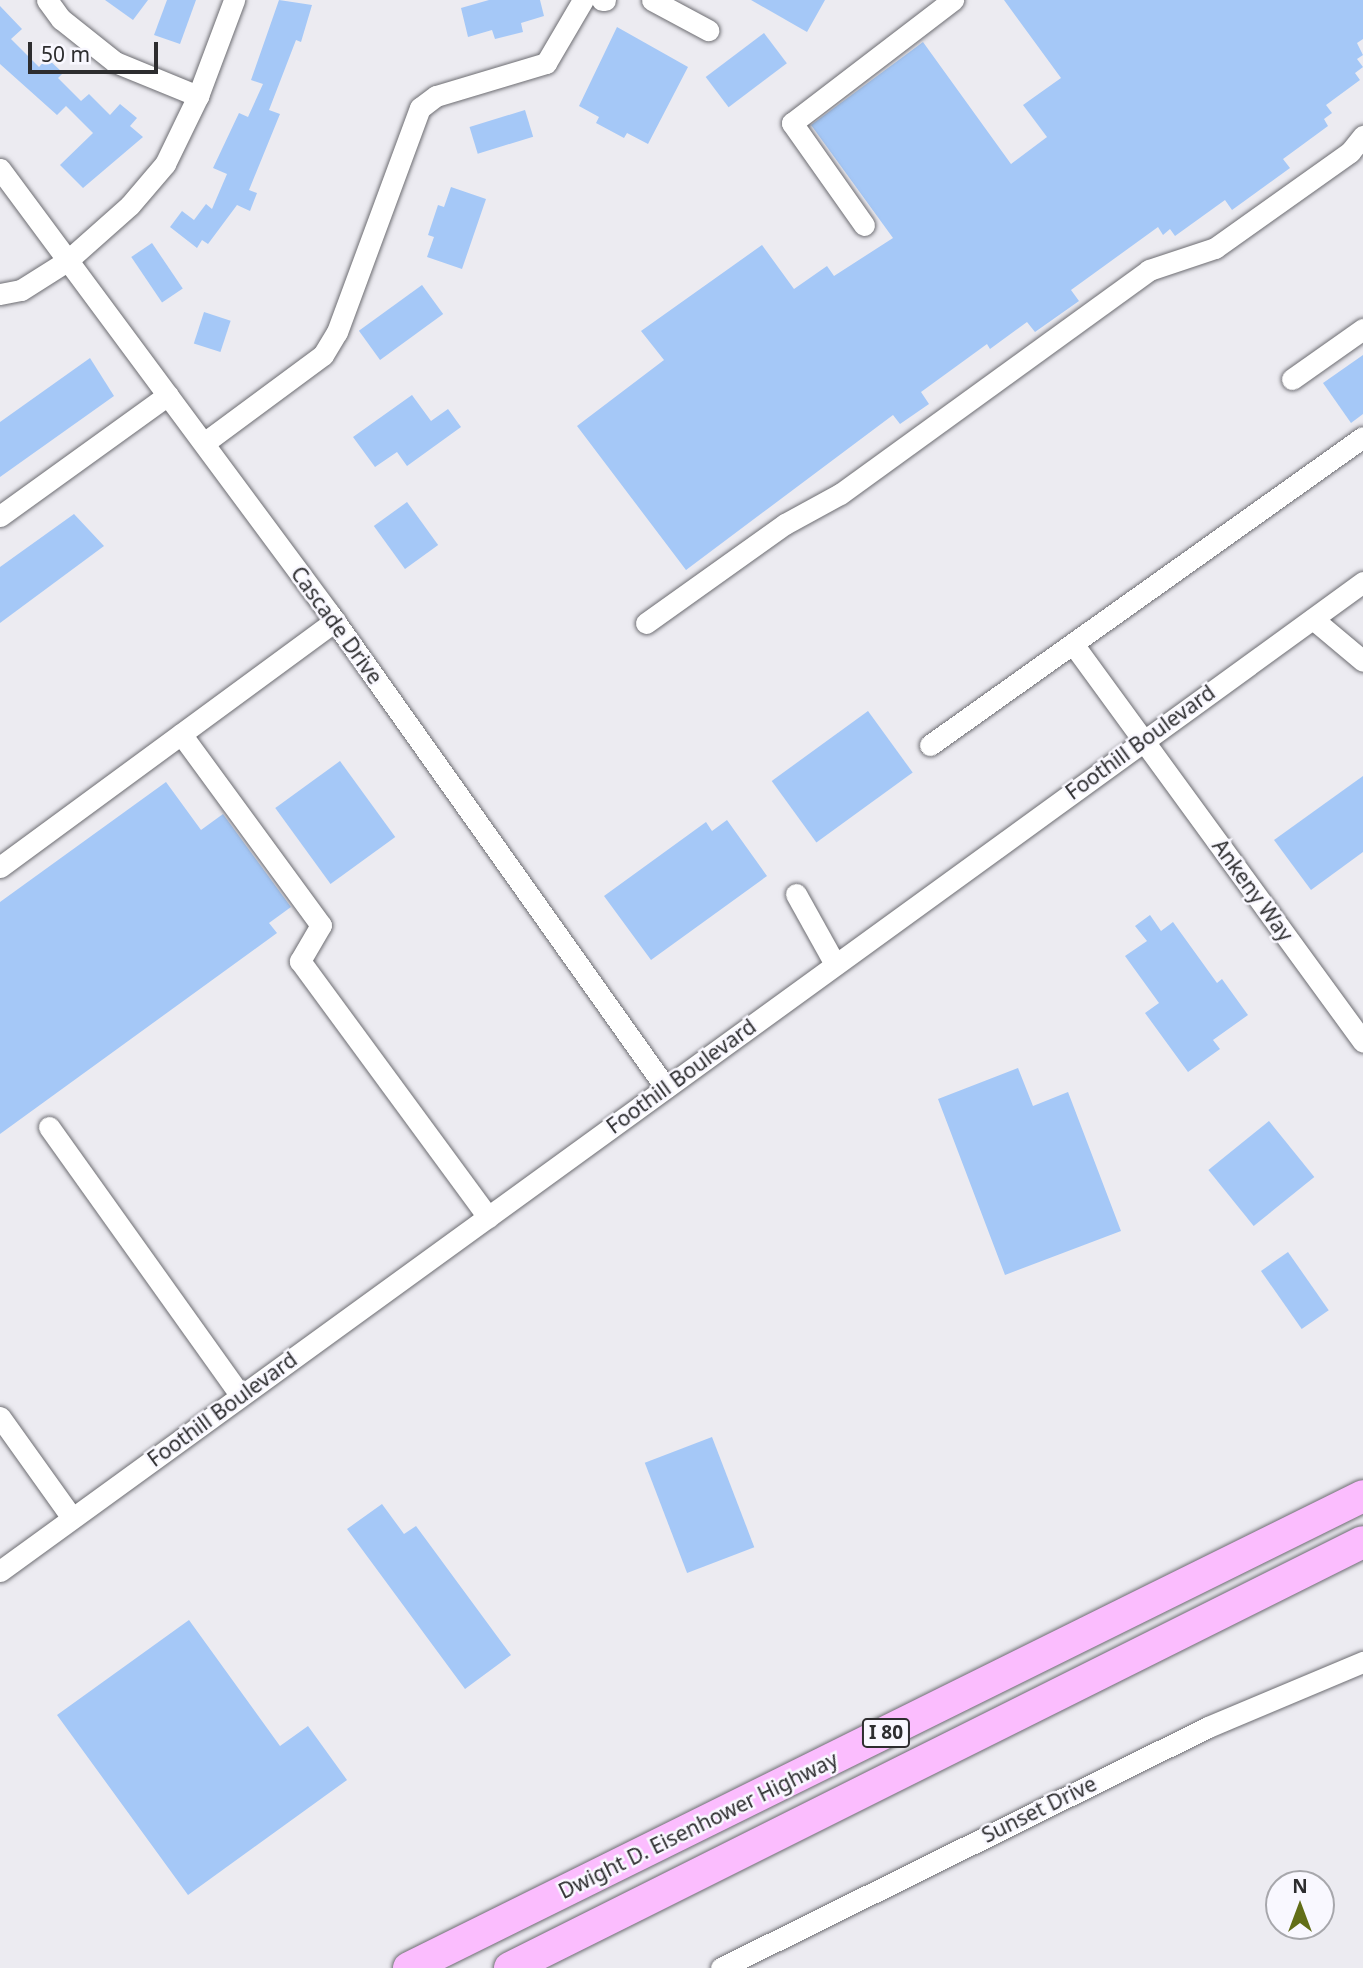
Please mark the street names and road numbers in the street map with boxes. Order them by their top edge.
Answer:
street label: Cascade Drive [286,561,388,689]
street label: Foothill Boulevard [1060,679,1220,805]
street label: Ankeny Way [1207,834,1299,946]
street label: Foothill Boulevard [601,1013,761,1139]
street label: Foothill Boulevard [142,1346,302,1472]
road number: I 80 [862,1718,910,1749]
street label: Dwight D. Eisenhower Highway [554,1746,842,1904]
street label: Sunset Drive [978,1770,1100,1848]

